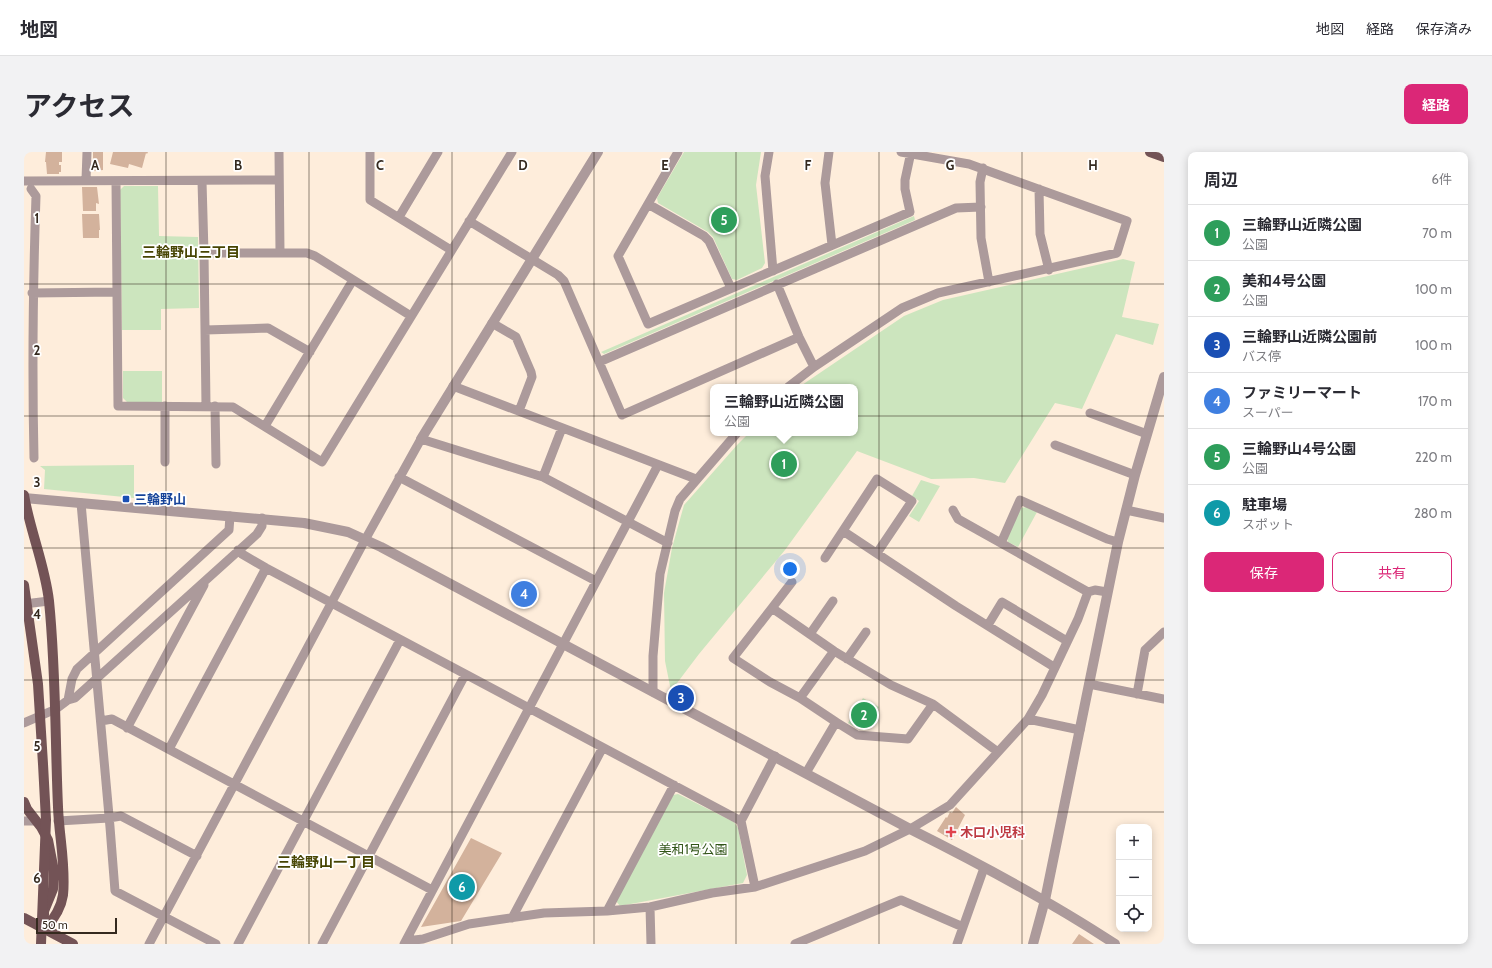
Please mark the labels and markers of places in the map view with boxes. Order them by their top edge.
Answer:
pin: 5 [711,205,737,235]
pin: 1 [771,449,797,479]
place label: 三輪野山 [134,491,186,507]
marker: 三輪野山 [121,494,131,504]
pin: 4 [511,579,537,609]
pin: 3 [668,683,694,713]
pin: 2 [851,700,877,730]
place label: 木口小児科 [960,824,1025,840]
marker: 木口小児科 [945,826,957,838]
pin: 6 [449,872,475,902]

